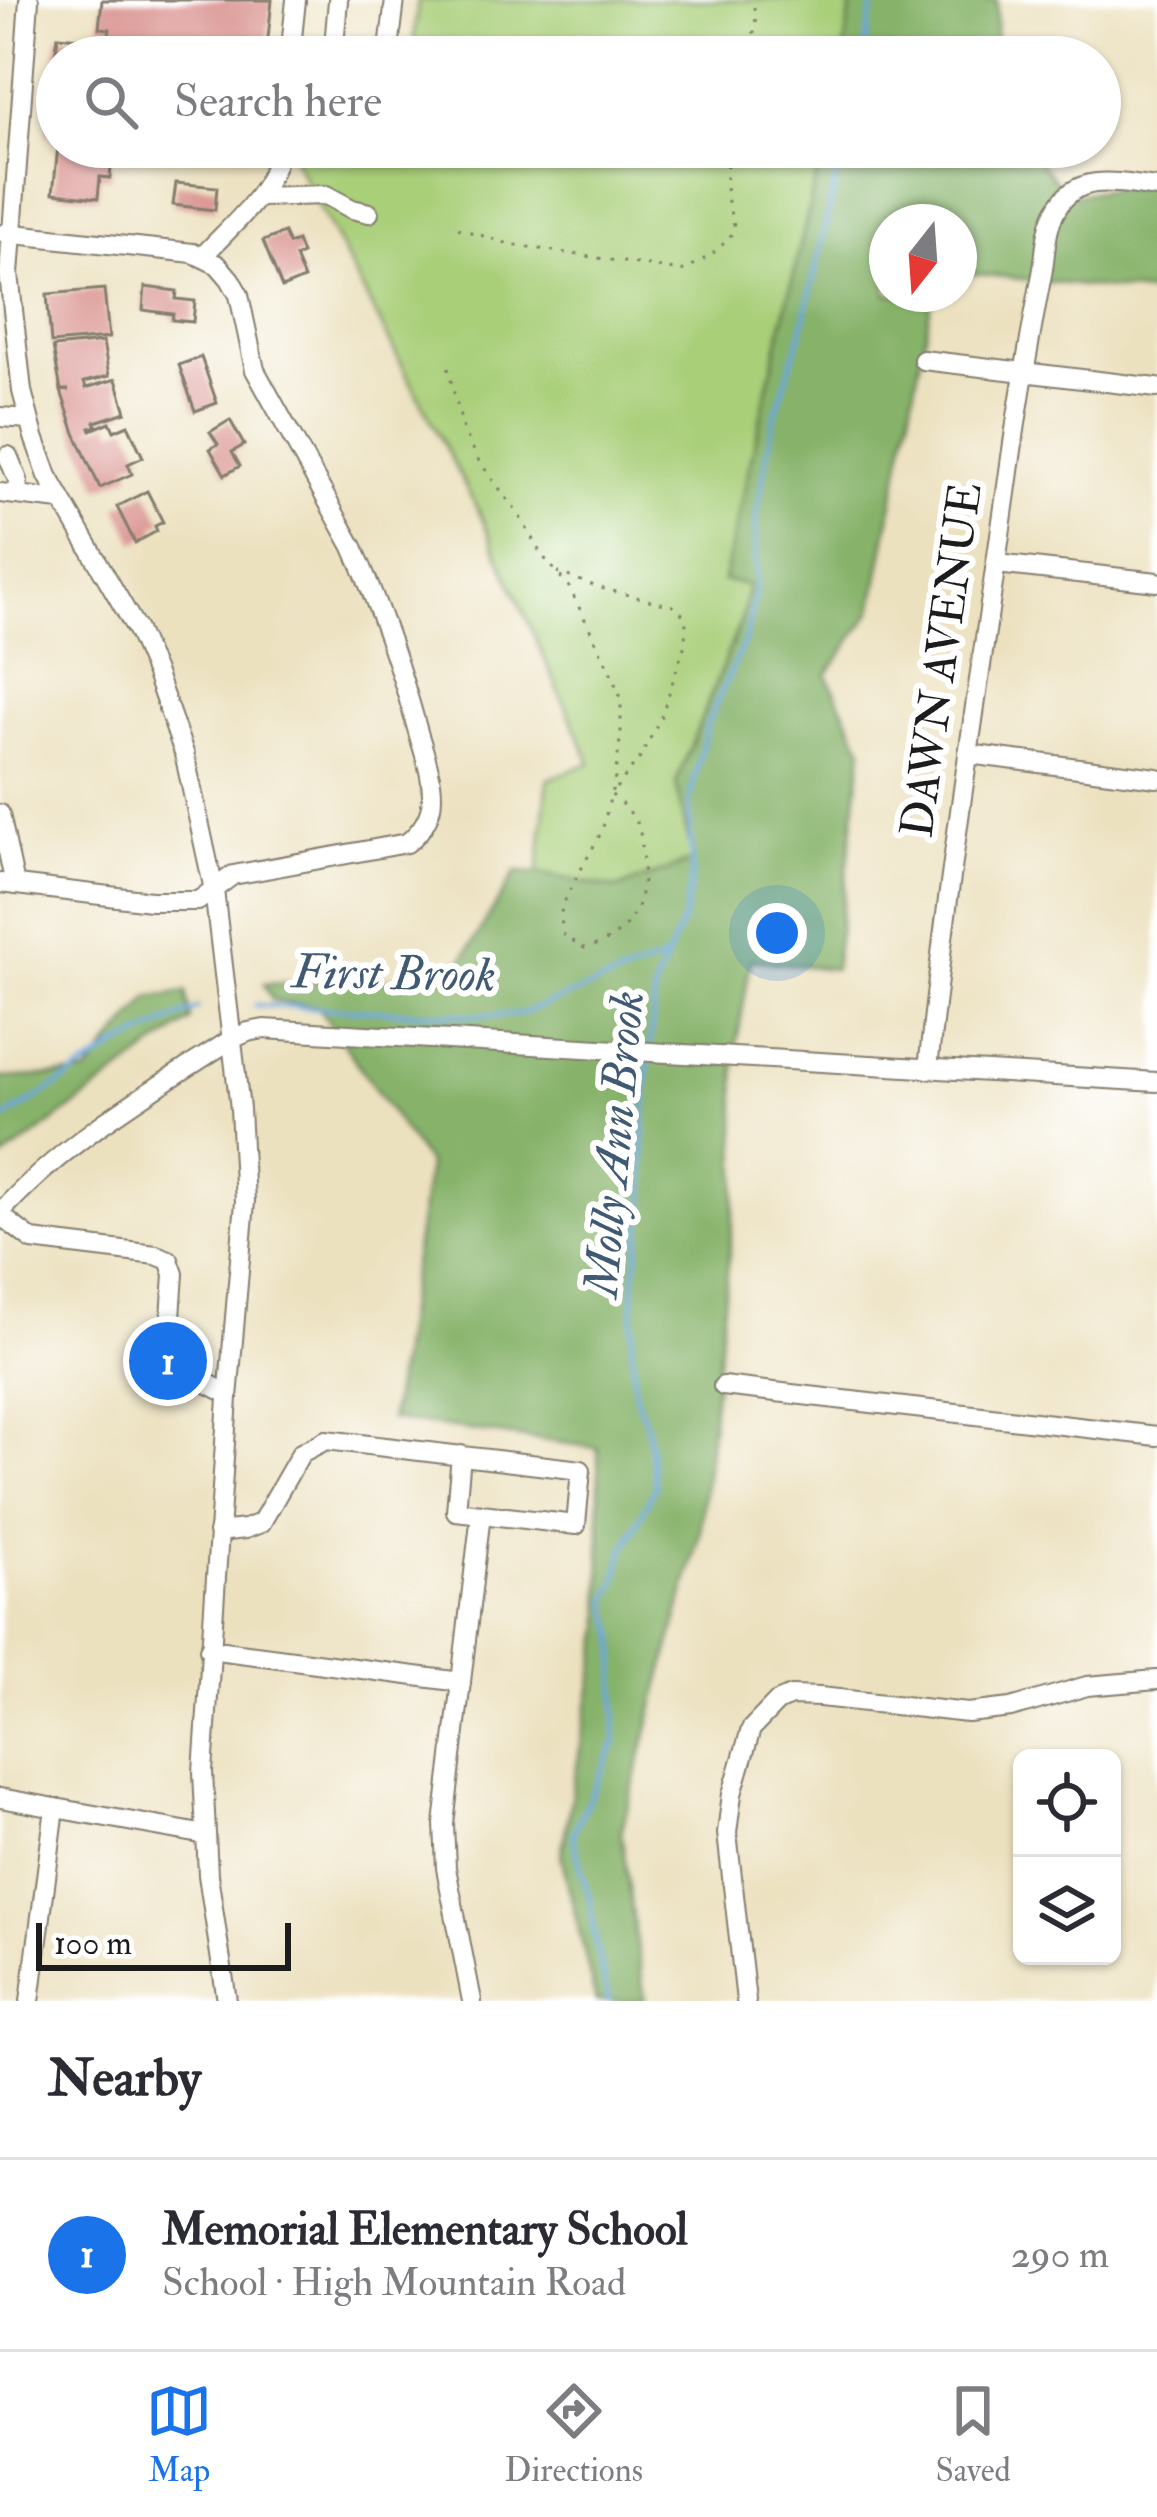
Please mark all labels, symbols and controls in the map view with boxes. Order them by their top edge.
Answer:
search box [36,36,1121,168]
icon: search [78,69,144,135]
text: Search here [174,74,382,130]
north arrow [869,204,977,312]
street label: DAWN AVENUE [889,479,995,841]
your location [747,903,807,963]
water label: First Brook [290,942,496,1006]
water label: Molly Ann Brook [571,988,658,1303]
pin: 1 [129,1316,207,1406]
map controls [1013,1749,1121,1965]
button: locate [1013,1749,1121,1857]
button: layers [1013,1857,1121,1965]
scale bar [36,1917,291,1970]
text: 100 m [54,1923,132,1964]
text: Nearby [48,2047,201,2111]
text: Memorial Elementary School [162,2202,688,2258]
text: 1 [80,2230,94,2279]
text: 290 m [1011,2230,1109,2279]
text: School · High Mountain Road [162,2258,626,2307]
tab: Map [146,2378,212,2491]
tab: Directions [505,2378,643,2491]
tab: Saved [935,2378,1011,2491]

